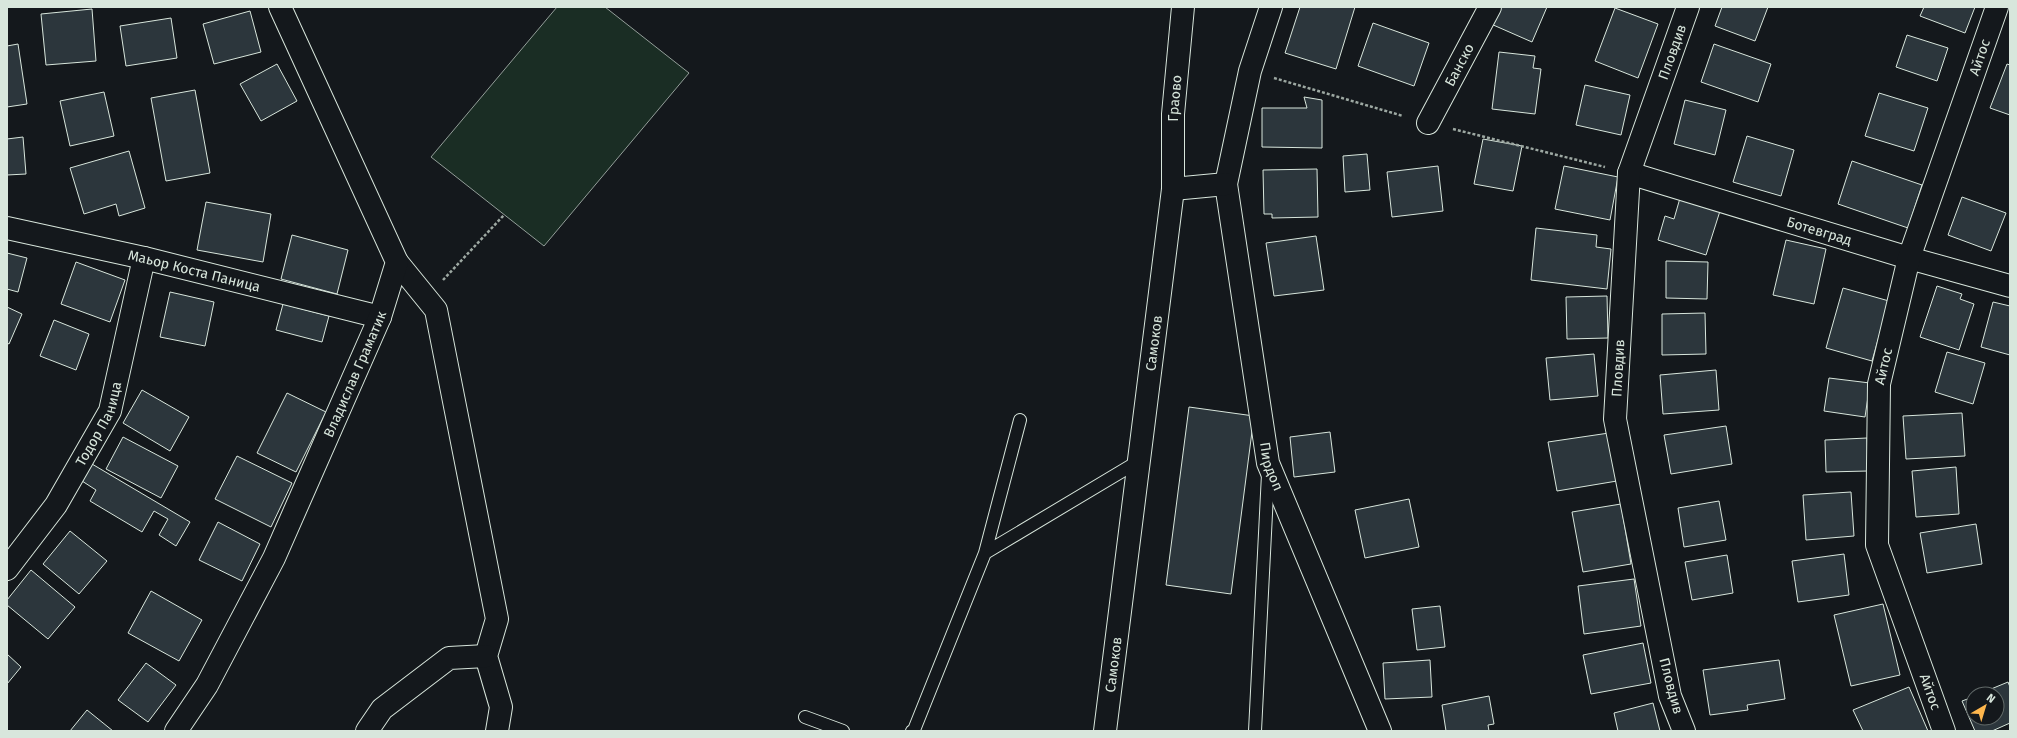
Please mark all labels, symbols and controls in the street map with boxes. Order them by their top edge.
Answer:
street label: Пловдив [1654,22,1690,82]
street label: Айтос [1965,37,1994,78]
street label: Банско [1441,40,1477,89]
street label: Граово [1164,74,1185,122]
street label: Ботевград [1785,213,1854,249]
street label: Маьор Коста Паница [126,246,262,295]
street label: Владислав Граматик [320,308,390,440]
street label: Самоков [1142,314,1166,372]
street label: Пловдив [1608,339,1628,397]
street label: Айтос [1871,346,1896,386]
street label: Тодор Паница [72,380,125,469]
street label: Пирдоп [1256,441,1287,493]
street label: Самоков [1101,636,1125,693]
street label: Пловдив [1655,656,1687,716]
street label: Айтос [1916,672,1944,713]
north arrow [1965,686,2005,726]
text: N [1984,691,1998,706]

